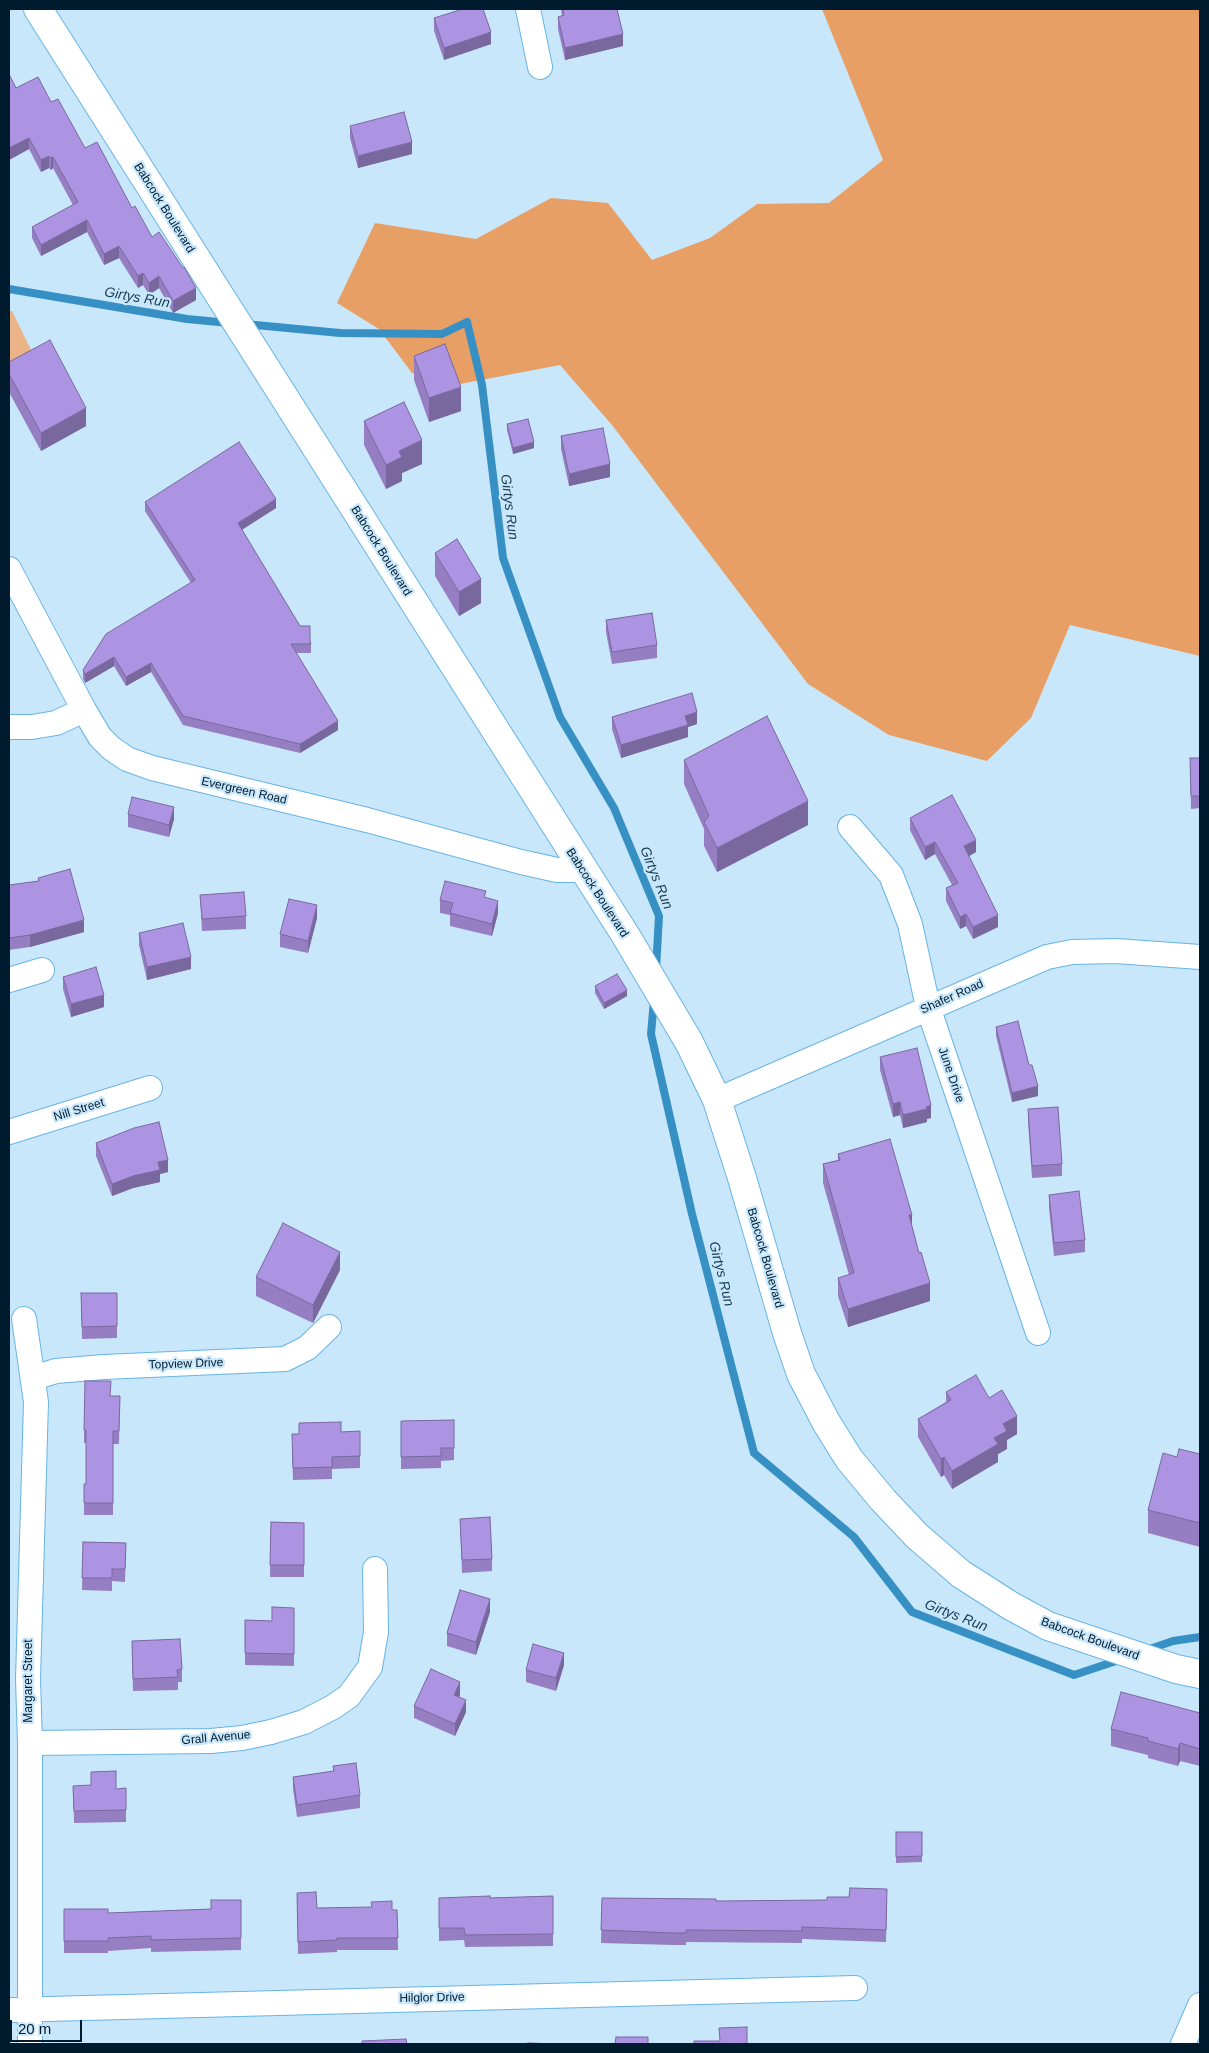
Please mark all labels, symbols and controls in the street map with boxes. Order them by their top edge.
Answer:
street label: Babcock Boulevard [130,160,198,256]
water label: Girtys Run [103,284,171,312]
water label: Girtys Run [497,473,521,541]
street label: Babcock Boulevard [347,503,415,599]
street label: Evergreen Road [200,774,288,808]
water label: Girtys Run [636,844,676,912]
street label: Babcock Boulevard [563,846,631,940]
street label: Shafer Road [918,977,986,1017]
street label: June Drive [935,1046,967,1104]
street label: Nill Street [52,1096,106,1124]
street label: Babcock Boulevard [744,1206,786,1310]
water label: Girtys Run [705,1240,737,1308]
street label: Topview Drive [148,1356,224,1372]
water label: Girtys Run [922,1596,990,1636]
street label: Babcock Boulevard [1039,1615,1141,1663]
street label: Margaret Street [22,1639,36,1723]
street label: Grall Avenue [181,1728,251,1748]
street label: Hilglor Drive [399,1990,465,2006]
scale bar [12,2010,85,2042]
text: 20 m [18,2020,51,2037]

